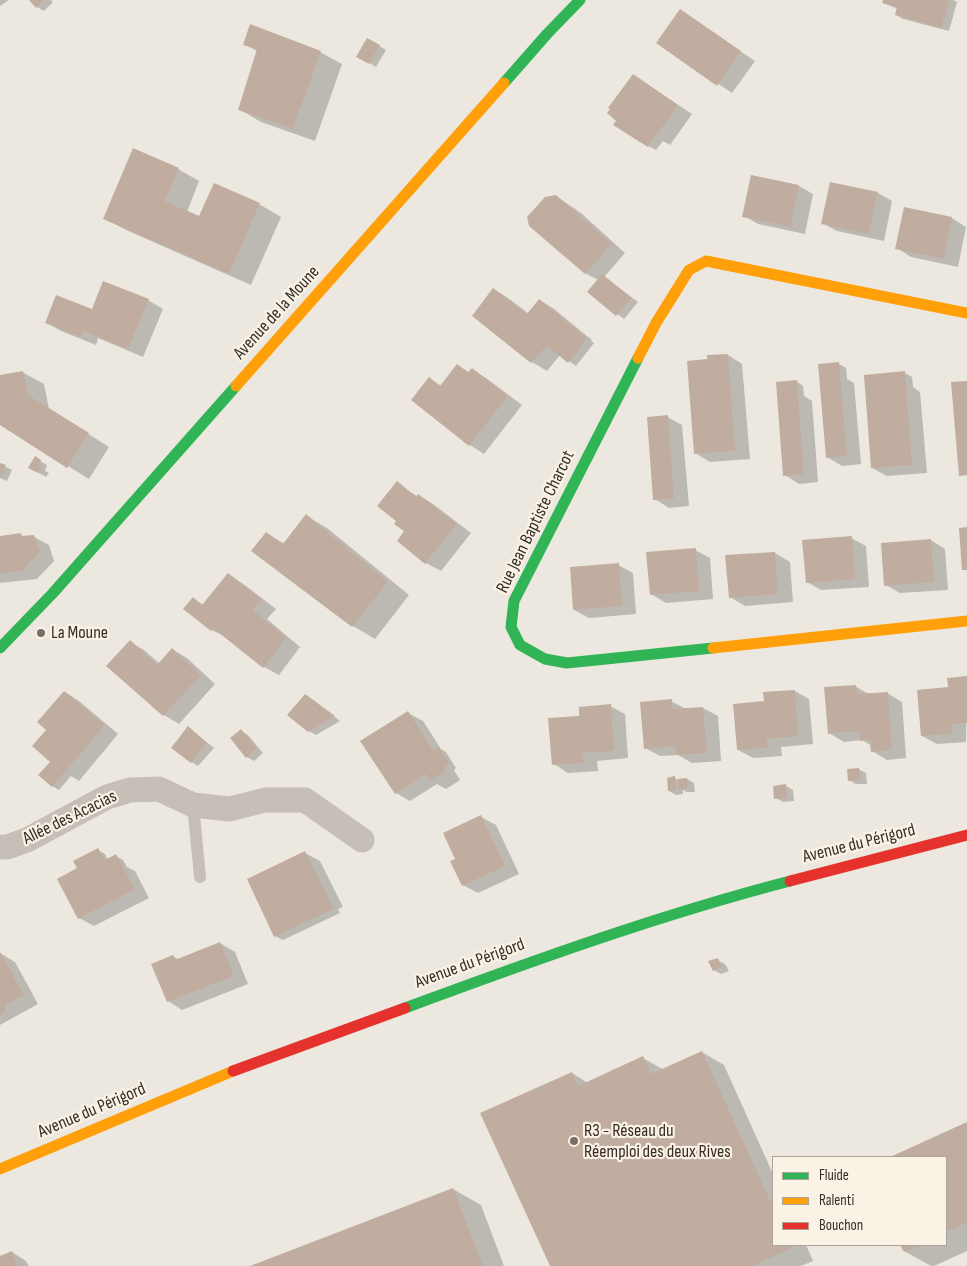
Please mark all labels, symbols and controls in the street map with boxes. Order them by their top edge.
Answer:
street label: Avenue de la Moune [229,262,325,364]
street label: Rue Jean Baptiste Charcot [492,447,580,597]
place label: La Moune [51,622,108,644]
marker: La Moune [35,627,47,639]
street label: Allée des Acacias [20,786,120,850]
street label: Avenue du Périgord [801,820,917,868]
street label: Avenue du Périgord [412,934,528,994]
street label: Avenue du Périgord [35,1079,149,1143]
place label: R3 - Réseau du Réemploi des deux Rives [584,1120,731,1162]
marker: R3 - Réseau du Réemploi des deux Rives [568,1135,580,1147]
legend [772,1156,947,1246]
text: Fluide [819,1166,849,1185]
text: Ralenti [819,1191,854,1210]
text: Bouchon [819,1216,863,1235]

